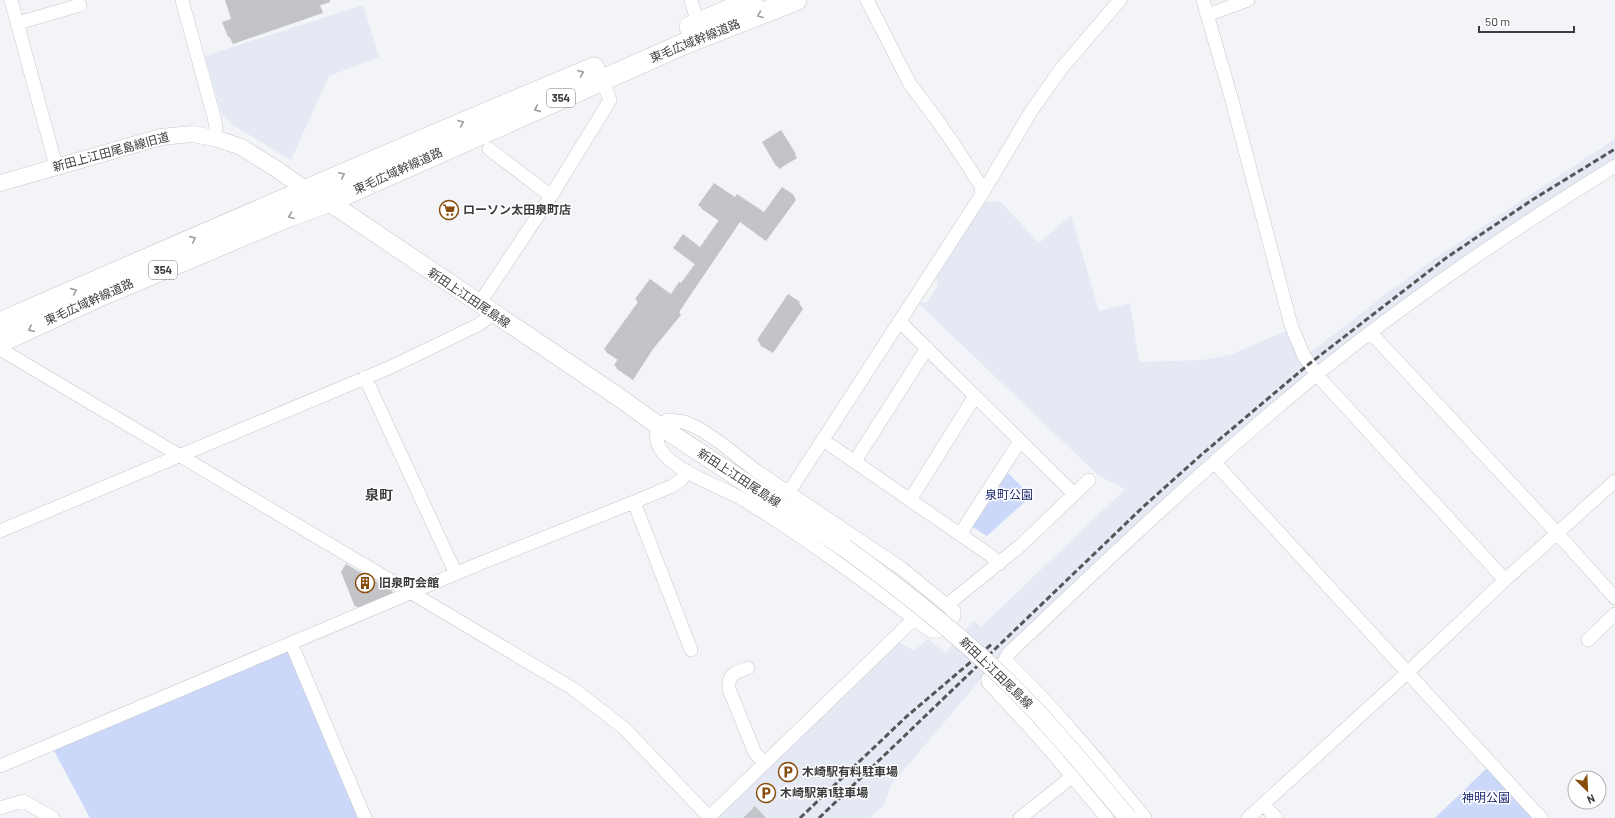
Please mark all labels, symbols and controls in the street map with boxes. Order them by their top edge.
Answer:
scale bar [1479,8,1574,34]
one-way arrow [756,10,763,18]
text: 50 m [1485,14,1510,28]
street label: 東毛広域幹線道路 [647,16,742,65]
one-way arrow [578,70,585,78]
road number: 354 [547,89,575,107]
one-way arrow [534,104,541,112]
one-way arrow [456,120,464,128]
street label: 新田上江田尾島線旧道 [51,129,171,173]
street label: 東毛広域幹線道路 [351,144,444,196]
one-way arrow [338,172,345,180]
supermarket icon: ローソン太田泉町店 [438,199,460,221]
place label: ローソン太田泉町店 [463,202,571,216]
one-way arrow [288,211,295,219]
one-way arrow [189,236,197,244]
road number: 354 [149,261,177,279]
street label: 新田上江田尾島線 [426,265,513,330]
street label: 東毛広域幹線道路 [42,275,135,327]
one-way arrow [70,288,78,296]
one-way arrow [28,324,35,332]
street label: 新田上江田尾島線 [695,445,784,509]
district label: 泉町 [365,486,393,503]
park label: 泉町公園 [985,487,1033,501]
building icon: 旧泉町会館 [354,572,376,594]
place label: 旧泉町会館 [379,575,439,589]
street label: 新田上江田尾島線 [957,634,1036,711]
parking icon: 木崎駅有料駐車場 [777,761,799,783]
place label: 木崎駅有料駐車場 [802,764,898,778]
north arrow [1567,770,1607,810]
parking icon: 木崎駅第1駐車場 [755,782,777,804]
place label: 木崎駅第1駐車場 [780,785,868,799]
park label: 神明公園 [1462,790,1510,804]
text: N [1585,792,1597,807]

